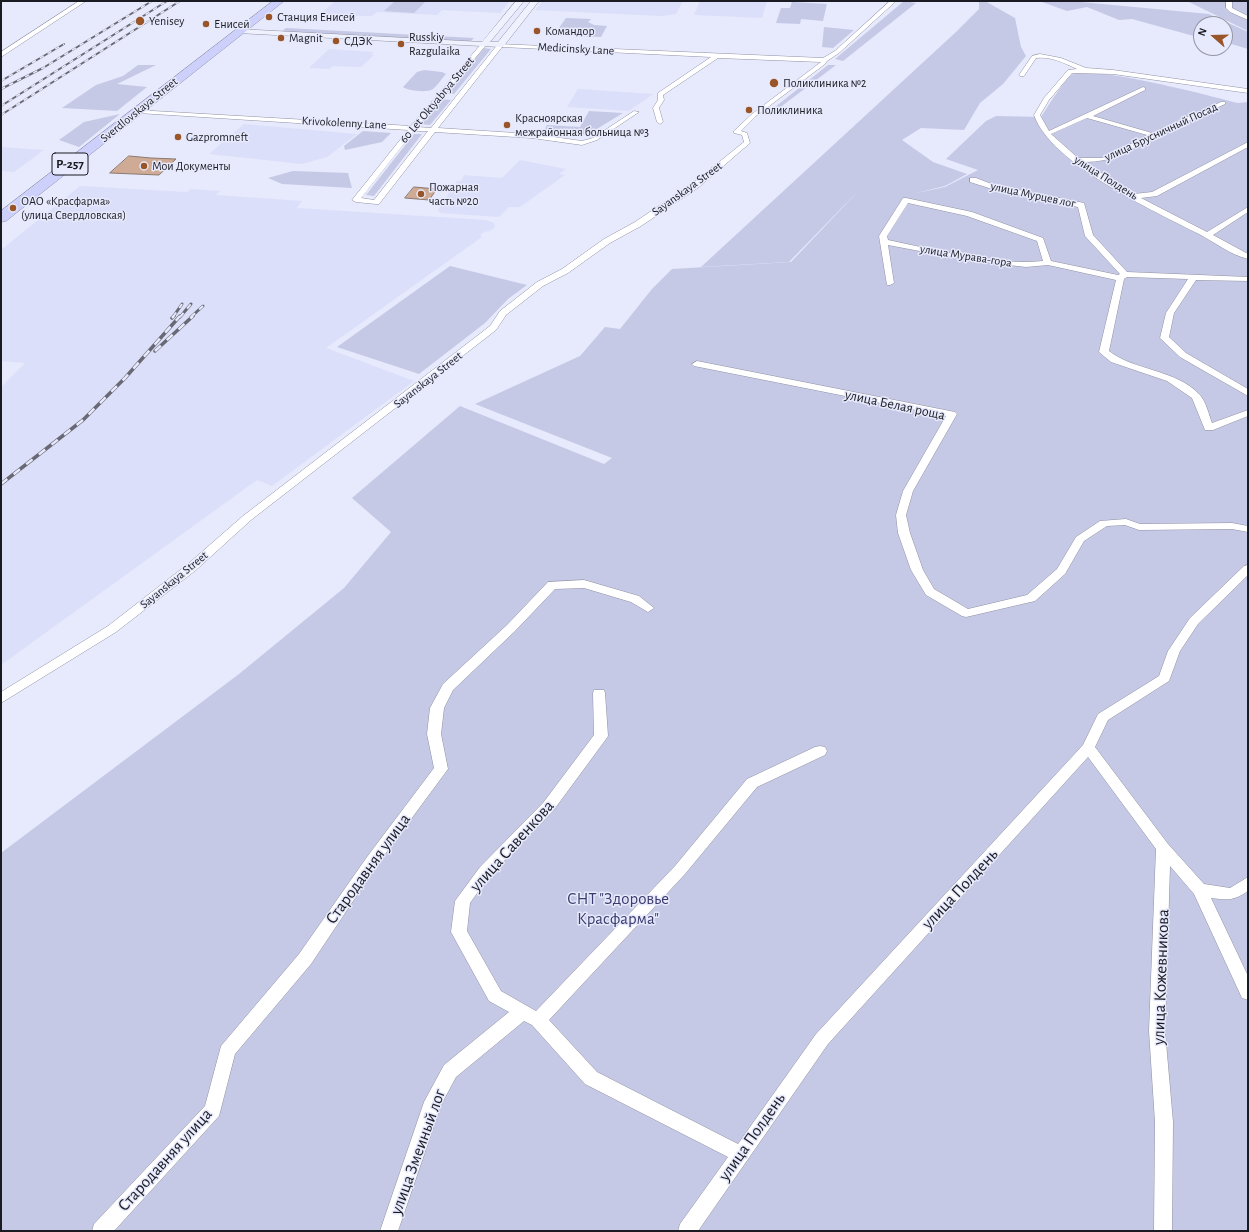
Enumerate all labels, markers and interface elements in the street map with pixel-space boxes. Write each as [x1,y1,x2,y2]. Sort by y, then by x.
place label: Станция Енисей [277,10,355,24]
marker: Станция Енисей [264,12,274,22]
place label: Yenisey [149,14,184,28]
marker: Yenisey [134,15,146,27]
north arrow [1193,16,1233,56]
place label: Енисей [214,17,250,31]
marker: Енисей [201,19,211,29]
place label: Командор [545,24,595,38]
marker: Командор [532,26,542,36]
text: N [1196,27,1209,38]
place label: Russkiy Razgulaika [409,30,460,58]
place label: Magnit [289,31,323,45]
marker: Magnit [276,33,286,43]
place label: СДЭК [344,34,372,48]
marker: СДЭК [331,36,341,46]
marker: Russkiy Razgulaika [396,39,406,49]
street label: Medicinsky Lane [537,40,615,58]
street label: 60 Let Oktyabrya Street [397,54,477,146]
street label: Sverdlovskaya Street [97,74,181,146]
place label: Поликлиника №2 [783,76,867,90]
marker: Поликлиника №2 [768,77,780,89]
street label: улица Брусничный Посад [1102,100,1220,164]
place label: Поликлиника [757,103,823,117]
marker: Поликлиника [744,105,754,115]
place label: Красноярская межрайонная больница №3 [515,111,649,139]
street label: Krivokolenny Lane [301,114,387,132]
marker: Красноярская межрайонная больница №3 [502,120,512,130]
place label: Gazpromneft [186,130,248,144]
marker: Gazpromneft [173,132,183,142]
road number: Р-257 [52,153,88,175]
street label: улица Полдень [1071,153,1141,203]
place label: Мои Документы [152,159,231,173]
street label: Sayanskaya Street [649,159,725,219]
marker: Мои Документы [139,161,149,171]
street label: улица Мурцев лог [989,179,1077,211]
place label: Пожарная часть №20 [429,180,479,208]
marker: Пожарная часть №20 [416,189,426,199]
place label: ОАО «Красфарма» (улица Свердловская) [21,194,126,222]
marker: ОАО «Красфарма» (улица Свердловская) [8,203,18,213]
street label: улица Мурава-гора [919,242,1013,270]
street label: Sayanskaya Street [391,349,465,411]
street label: улица Белая роща [843,386,947,424]
street label: Sayanskaya Street [137,548,211,612]
street label: улица Савенкова [466,796,558,896]
street label: Стародавняя улица [321,810,415,928]
street label: улица Полдень [918,844,1002,934]
park label: СНТ "Здоровье Красфарма" [567,889,669,929]
street label: улица Кожевникова [1148,909,1174,1045]
street label: улица Змеиный лог [386,1086,450,1218]
street label: улица Полдень [714,1089,790,1185]
street label: Стародавняя улица [113,1104,217,1216]

